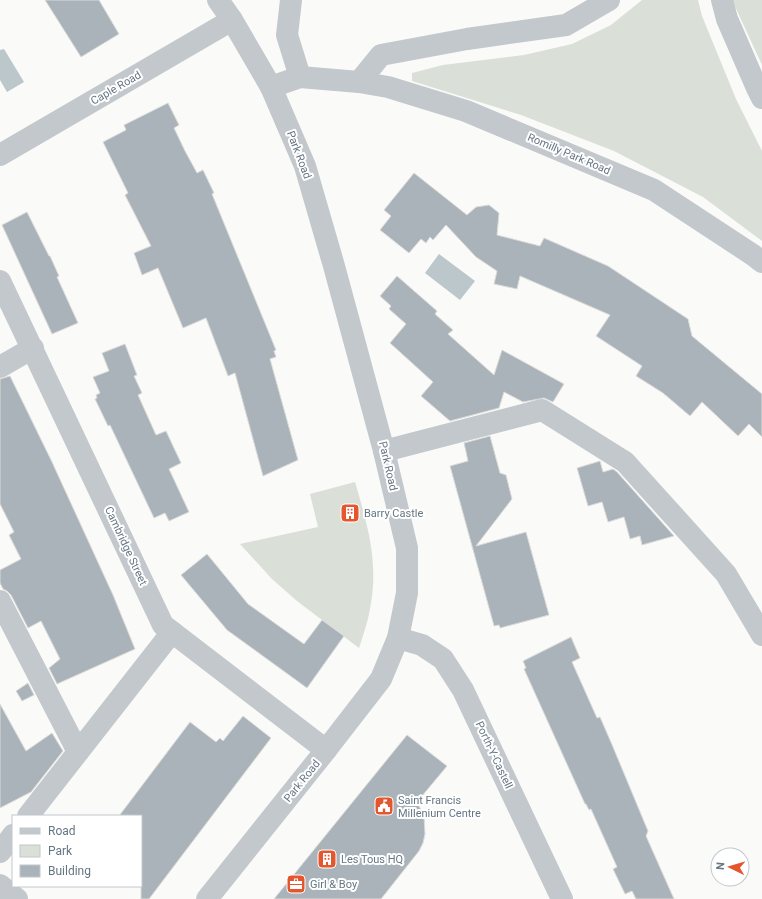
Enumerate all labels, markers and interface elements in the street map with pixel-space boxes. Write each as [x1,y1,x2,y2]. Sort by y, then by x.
street label: Caple Road [89,68,143,108]
street label: Park Road [284,129,314,181]
street label: Romilly Park Road [526,131,612,177]
street label: Park Road [376,440,400,492]
building icon: Barry Castle [339,502,361,524]
street label: Cambridge Street [102,505,150,588]
place label: Barry Castle [364,507,423,520]
street label: Porth-Y-Castell [473,719,515,791]
street label: Park Road [281,757,323,805]
place label: Saint Francis Millenium Centre [398,794,481,820]
public building icon: Saint Francis Millenium Centre [373,795,395,817]
legend [12,815,142,887]
text: Road [48,824,76,838]
text: Park [48,844,73,858]
north arrow [710,847,750,887]
building icon: Les Tous HQ [316,848,338,870]
place label: Les Tous HQ [341,853,403,866]
text: N [714,862,727,871]
text: Building [48,864,91,878]
office icon: Girl & Boy [285,873,307,895]
place label: Girl & Boy [310,878,358,891]

